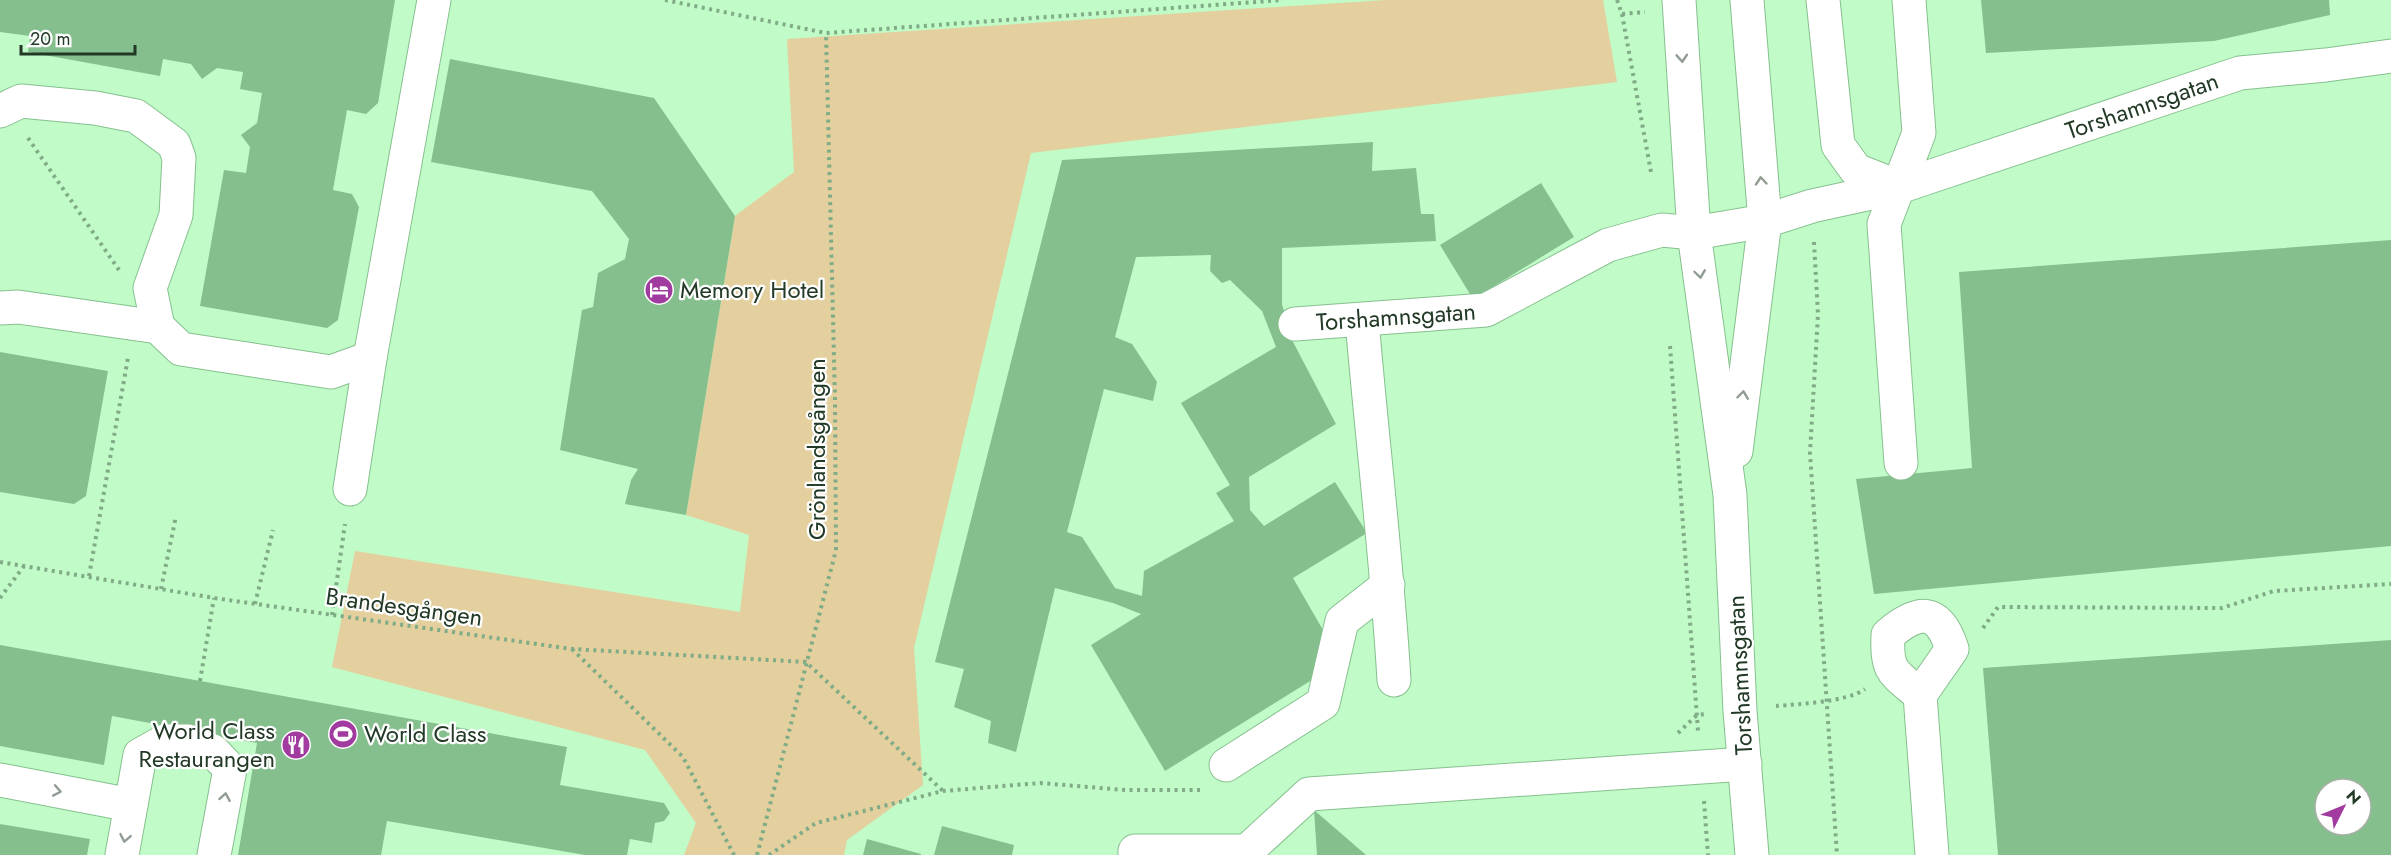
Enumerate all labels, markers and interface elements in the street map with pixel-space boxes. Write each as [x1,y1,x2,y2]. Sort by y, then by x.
scale bar [21,18,135,56]
text: 20 m [30,26,70,52]
one-way arrow [1676,54,1689,63]
street label: Torshamnsgatan [2060,63,2223,148]
one-way arrow [1755,176,1768,185]
one-way arrow [1693,269,1705,278]
place label: Memory Hotel [680,272,824,307]
hotel icon: Memory Hotel [643,274,675,306]
street label: Torshamnsgatan [1315,293,1477,340]
street label: Grönlandsgången [799,358,834,540]
one-way arrow [1736,391,1748,400]
street label: Brandesgången [323,578,485,635]
street label: Torshamnsgatan [1718,594,1761,756]
place label: World Class Restaurangen [139,713,275,776]
place label: World Class [364,716,486,751]
sports icon: World Class [327,718,359,750]
restaurant icon: World Class Restaurangen [280,729,312,761]
north arrow [2313,777,2373,837]
one-way arrow [52,784,62,797]
text: N [2341,785,2366,810]
one-way arrow [218,793,230,802]
one-way arrow [119,833,132,843]

